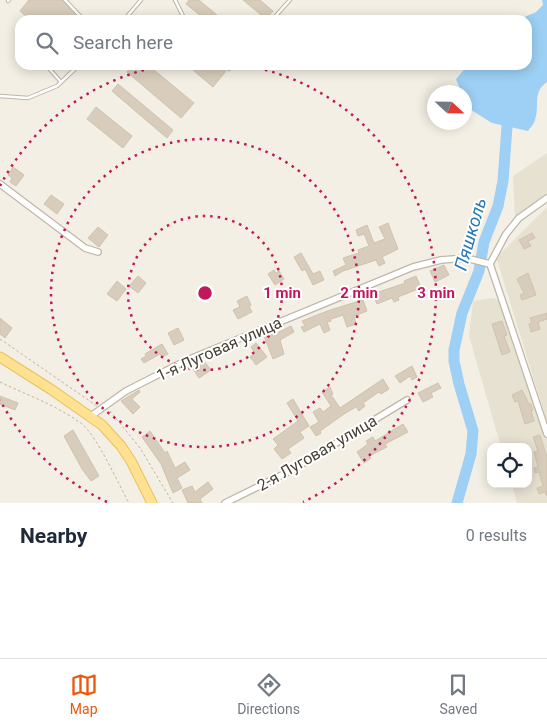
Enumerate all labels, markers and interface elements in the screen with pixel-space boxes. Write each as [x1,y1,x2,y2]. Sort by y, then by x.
search box [15,15,532,70]
icon: search [33,29,61,57]
text: Search here [73,31,173,54]
north arrow [427,85,472,130]
water label: Пяшколь [450,195,490,273]
centre of rings [196,284,214,302]
text: 1 min [263,284,301,302]
text: 2 min [340,284,378,302]
text: 3 min [417,284,455,302]
street label: 1-я Луговая улица [153,313,285,385]
street label: 2-я Луговая улица [254,411,380,495]
map controls [487,443,532,488]
button: locate [487,443,532,488]
text: Nearby [20,524,87,548]
text: 0 results [466,526,527,545]
tab: Map [70,671,98,717]
tab: Directions [237,671,300,717]
tab: Saved [439,671,477,717]

